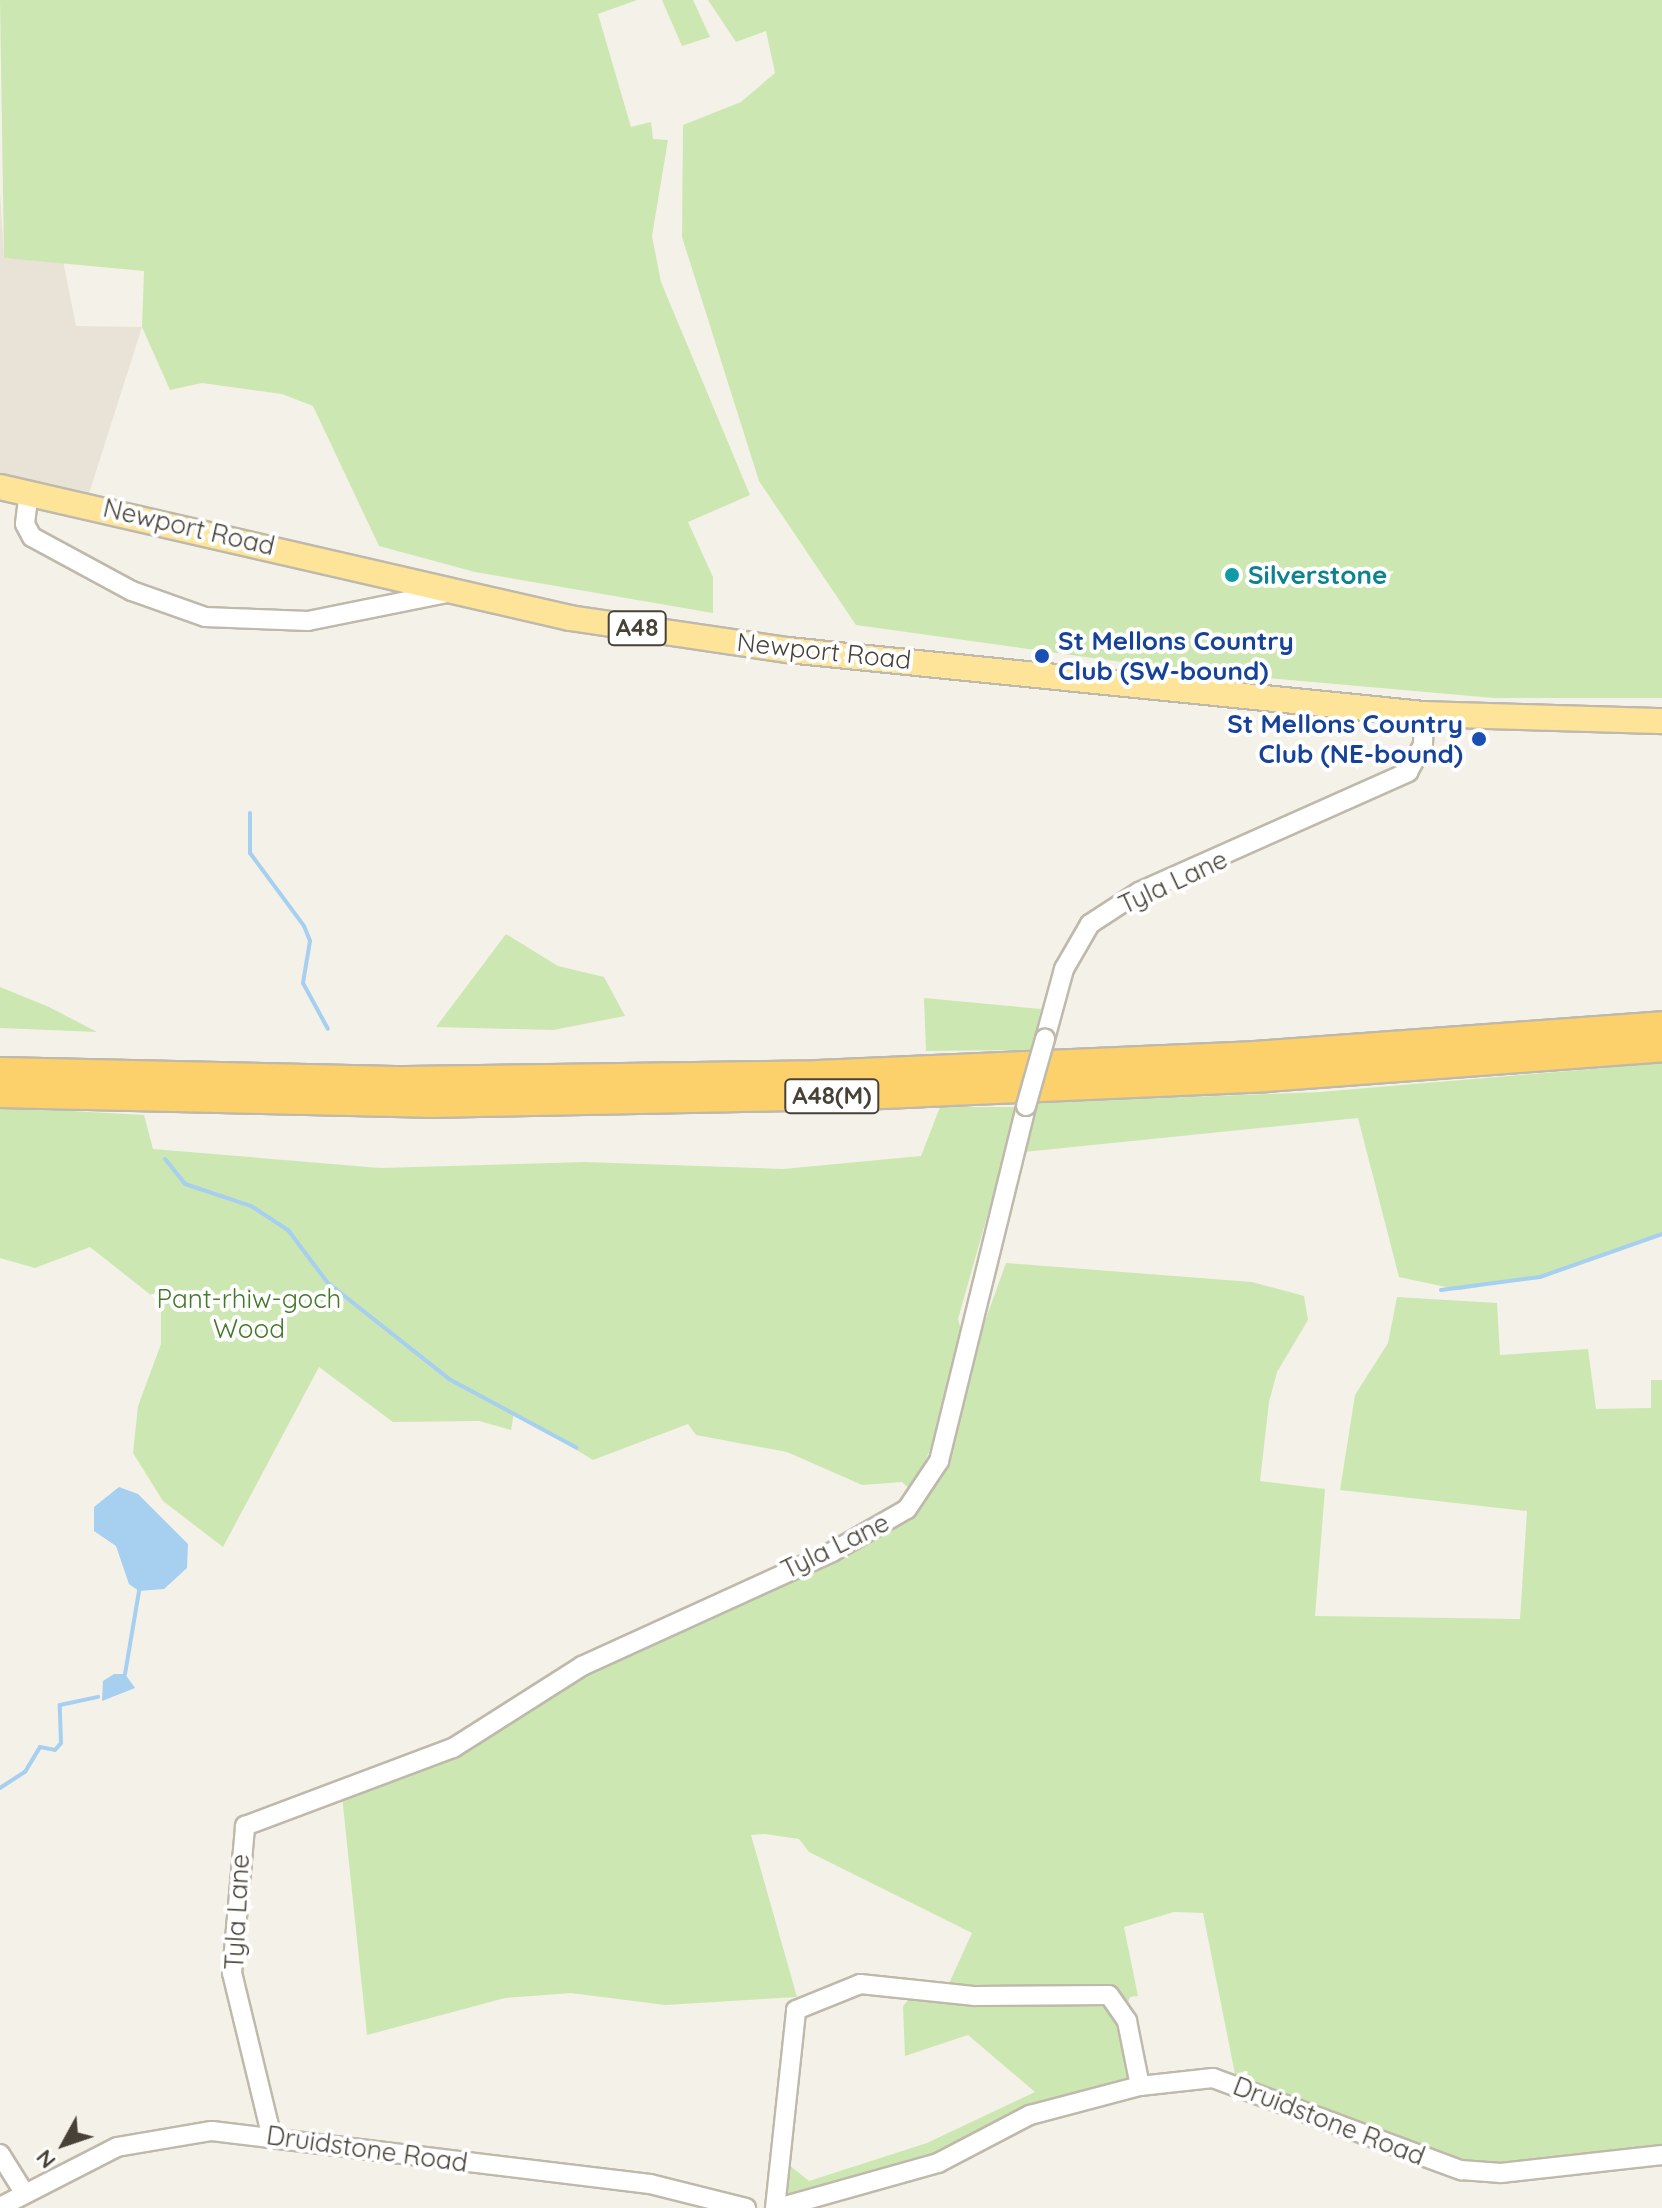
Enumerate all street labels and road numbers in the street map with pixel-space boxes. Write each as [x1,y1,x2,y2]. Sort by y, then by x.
street label: Newport Road [100,492,278,562]
road number: A48 [607,608,667,648]
street label: Newport Road [735,626,913,676]
street label: Tyla Lane [1114,843,1232,921]
road number: A48(M) [784,1076,880,1116]
street label: Tyla Lane [776,1507,894,1585]
street label: Tyla Lane [218,1853,256,1971]
street label: Druidstone Road [1229,2070,1429,2172]
street label: Druidstone Road [264,2119,470,2179]

